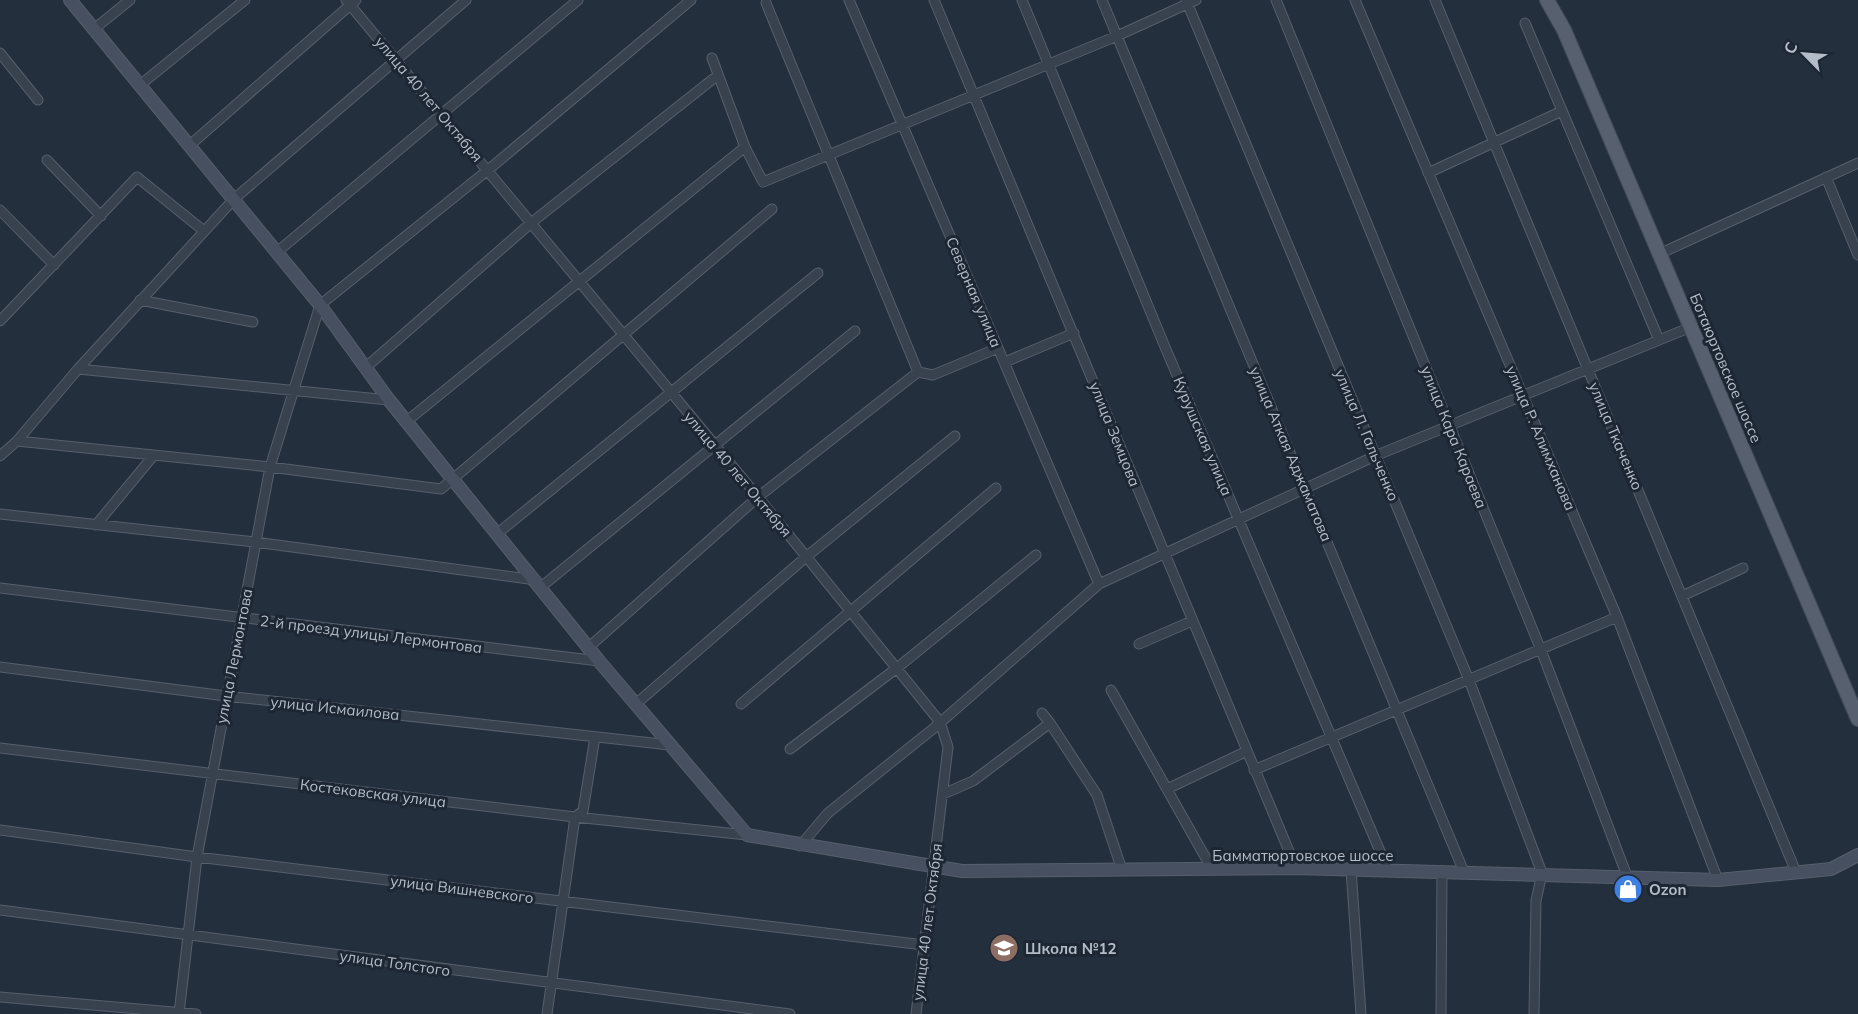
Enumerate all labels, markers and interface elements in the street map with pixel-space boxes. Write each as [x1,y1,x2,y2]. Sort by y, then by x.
north arrow [1774,24,1834,84]
street label: улица 40 лет Октября [371,32,487,166]
text: С [1779,38,1802,57]
street label: Северная улица [942,234,1006,350]
street label: Ботаюртовское шоссе [1686,290,1766,446]
street label: улица Кара Караева [1417,363,1491,511]
street label: улица Р. Алимханова [1502,363,1580,513]
street label: улица Аткая Аджаматова [1246,364,1336,544]
street label: улица Л. Гальченко [1331,366,1403,504]
street label: Курушская улица [1169,374,1237,498]
street label: улица Земцова [1085,379,1145,489]
street label: улица Ткаченко [1585,379,1647,493]
street label: улица 40 лет Октября [680,407,796,541]
street label: улица Лермонтова [212,587,256,725]
street label: 2-й проезд улицы Лермонтова [259,611,483,657]
street label: улица Исмаилова [270,692,400,724]
street label: Костековская улица [299,775,447,811]
street label: улица 40 лет Октября [908,842,946,1002]
street label: Бамматюртовское шоссе [1212,846,1394,865]
street label: улица Вишневского [389,871,535,907]
shop icon: Ozon [1612,873,1644,905]
place label: Ozon [1649,880,1686,899]
school or university icon: Школа №12 [988,932,1020,964]
place label: Школа №12 [1025,939,1116,958]
street label: улица Толстого [339,946,451,980]

